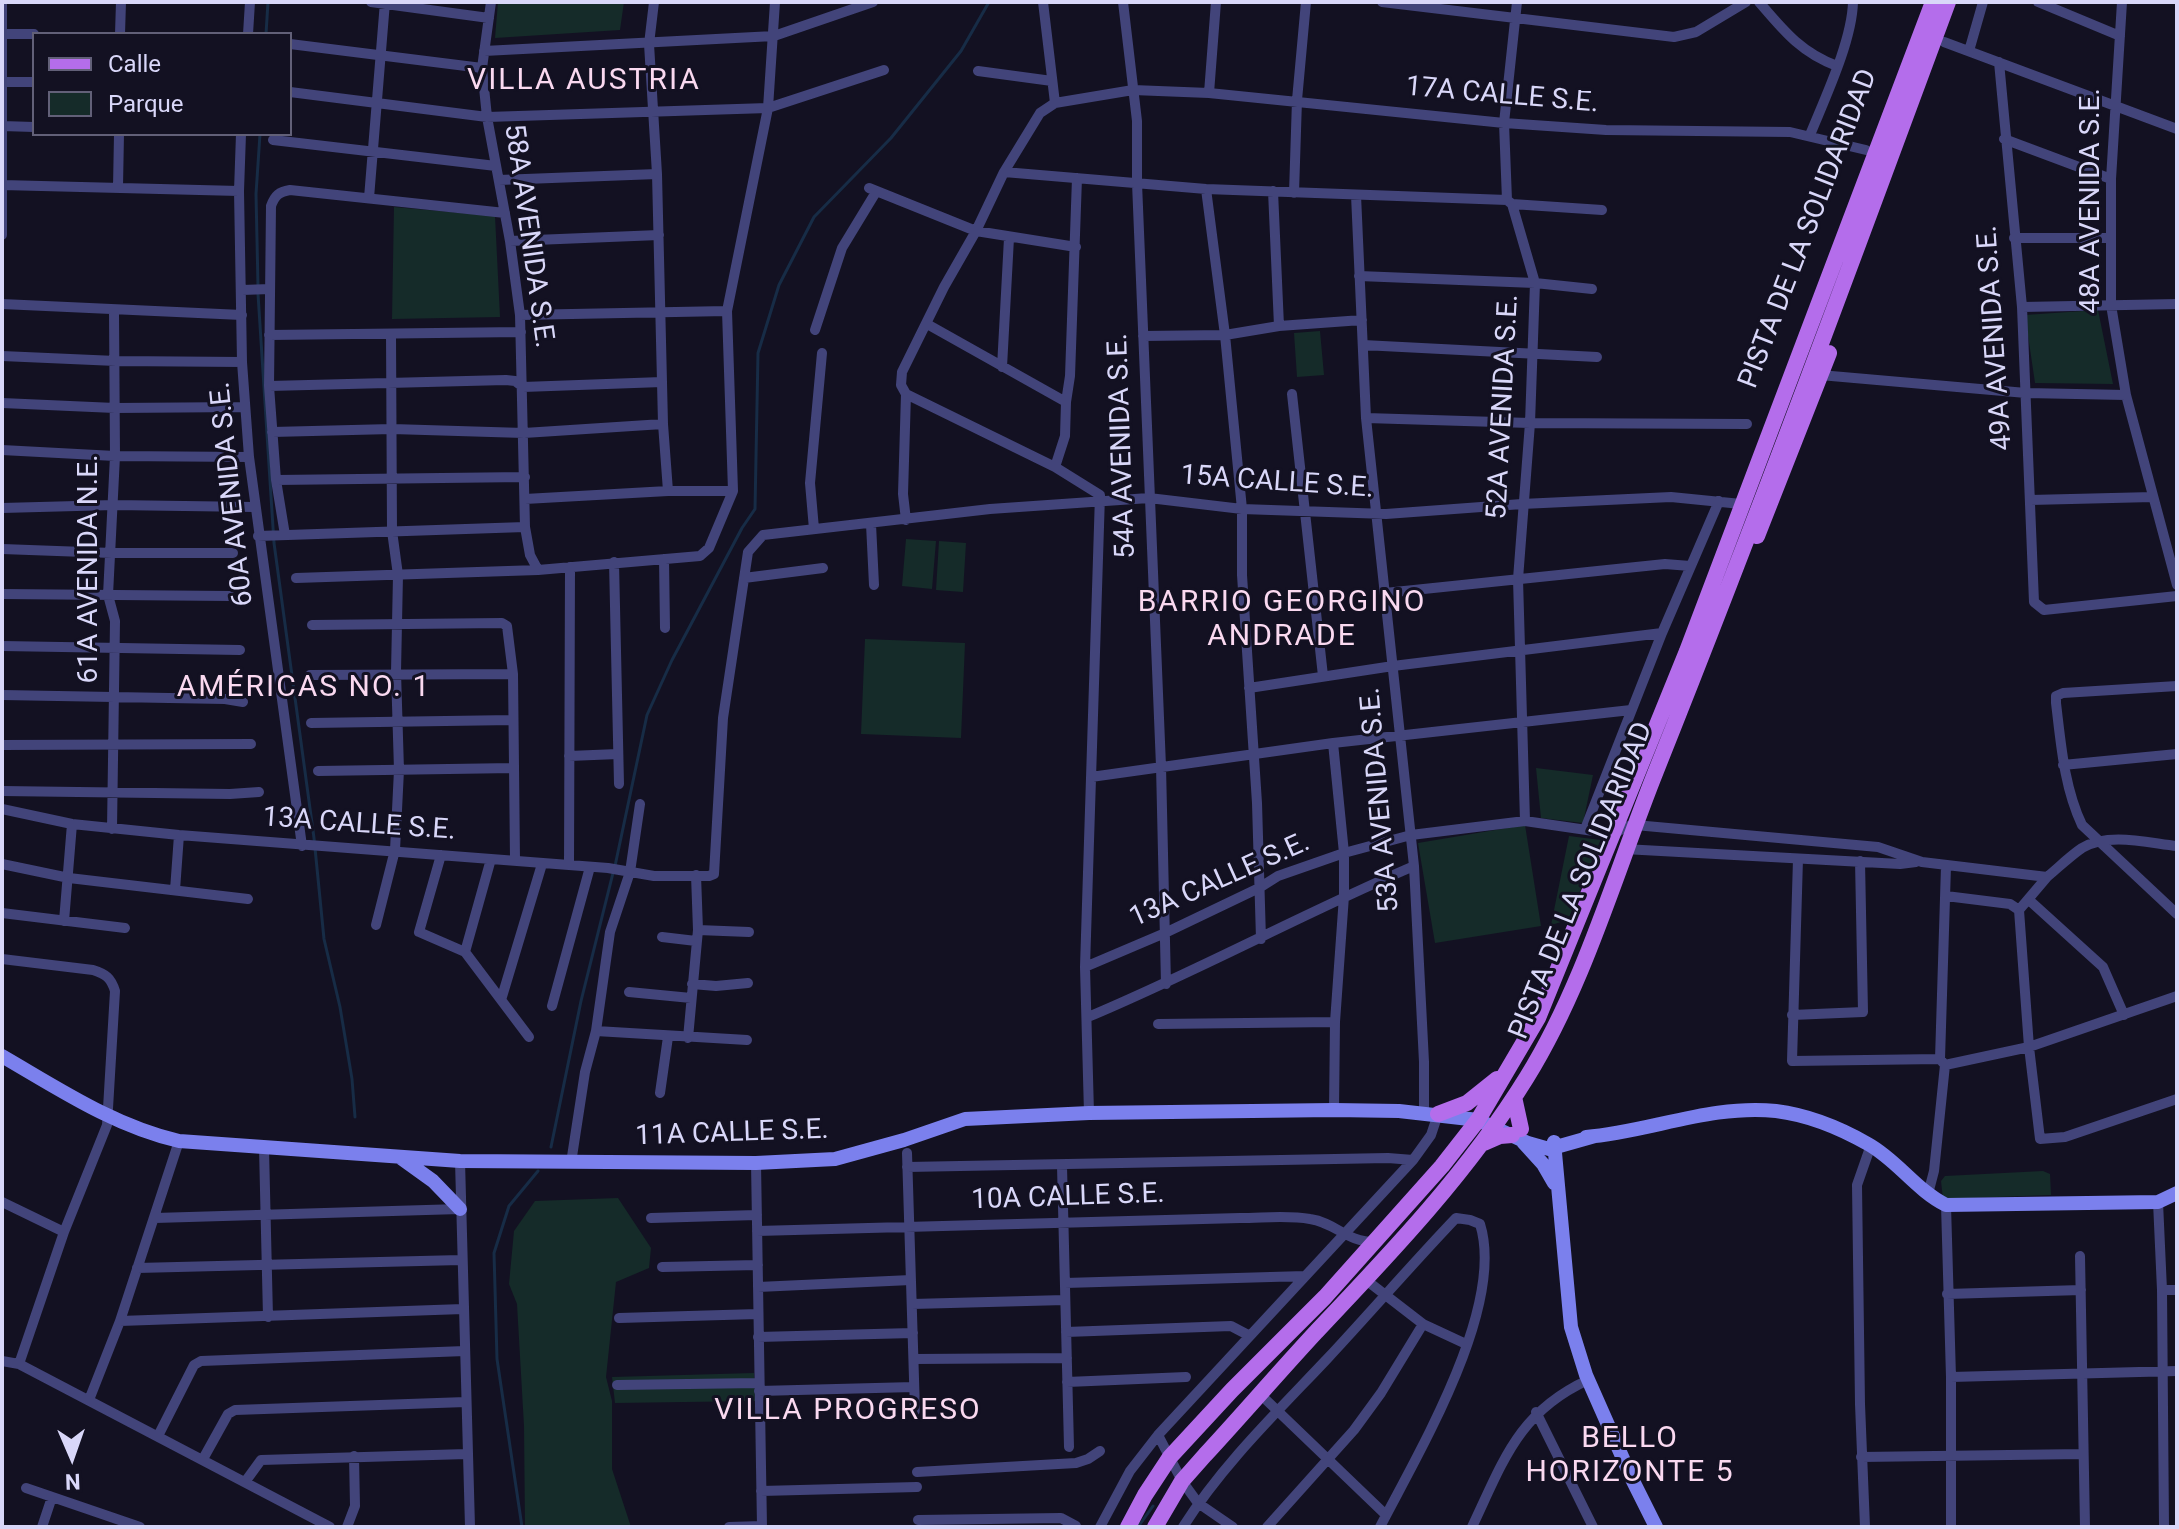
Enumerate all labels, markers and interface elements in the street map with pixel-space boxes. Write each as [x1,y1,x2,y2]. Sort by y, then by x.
legend [32,32,292,136]
text: Calle [108,50,161,78]
district label: VILLA AUSTRIA [467,63,701,99]
street label: PISTA DE LA SOLIDARIDAD [1733,65,1885,393]
street label: 17A CALLE S.E. [1404,71,1600,121]
street label: 48A AVENIDA S.E. [2075,88,2109,314]
text: Parque [108,90,184,118]
street label: 58A AVENIDA S.E. [496,122,560,350]
street label: 49A AVENIDA S.E. [1971,224,2021,452]
street label: 52A AVENIDA S.E. [1481,293,1527,521]
street label: 54A AVENIDA S.E. [1102,333,1144,559]
street label: 60A AVENIDA S.E. [204,380,262,608]
street label: 61A AVENIDA N.E. [73,454,107,684]
street label: 15A CALLE S.E. [1179,459,1375,507]
district label: BARRIO GEORGINO ANDRADE [1138,585,1426,656]
district label: AMÉRICAS NO. 1 [177,670,431,706]
street label: 53A AVENIDA S.E. [1354,686,1408,914]
street label: PISTA DE LA SOLIDARIDAD [1503,718,1661,1044]
street label: 13A CALLE S.E. [261,801,457,849]
street label: 13A CALLE S.E. [1125,826,1315,936]
street label: 11A CALLE S.E. [635,1114,829,1154]
street label: 10A CALLE S.E. [971,1178,1165,1218]
district label: VILLA PROGRESO [714,1393,982,1429]
north arrow [32,1417,112,1497]
district label: BELLO HORIZONTE 5 [1525,1421,1735,1492]
text: N [65,1469,81,1494]

